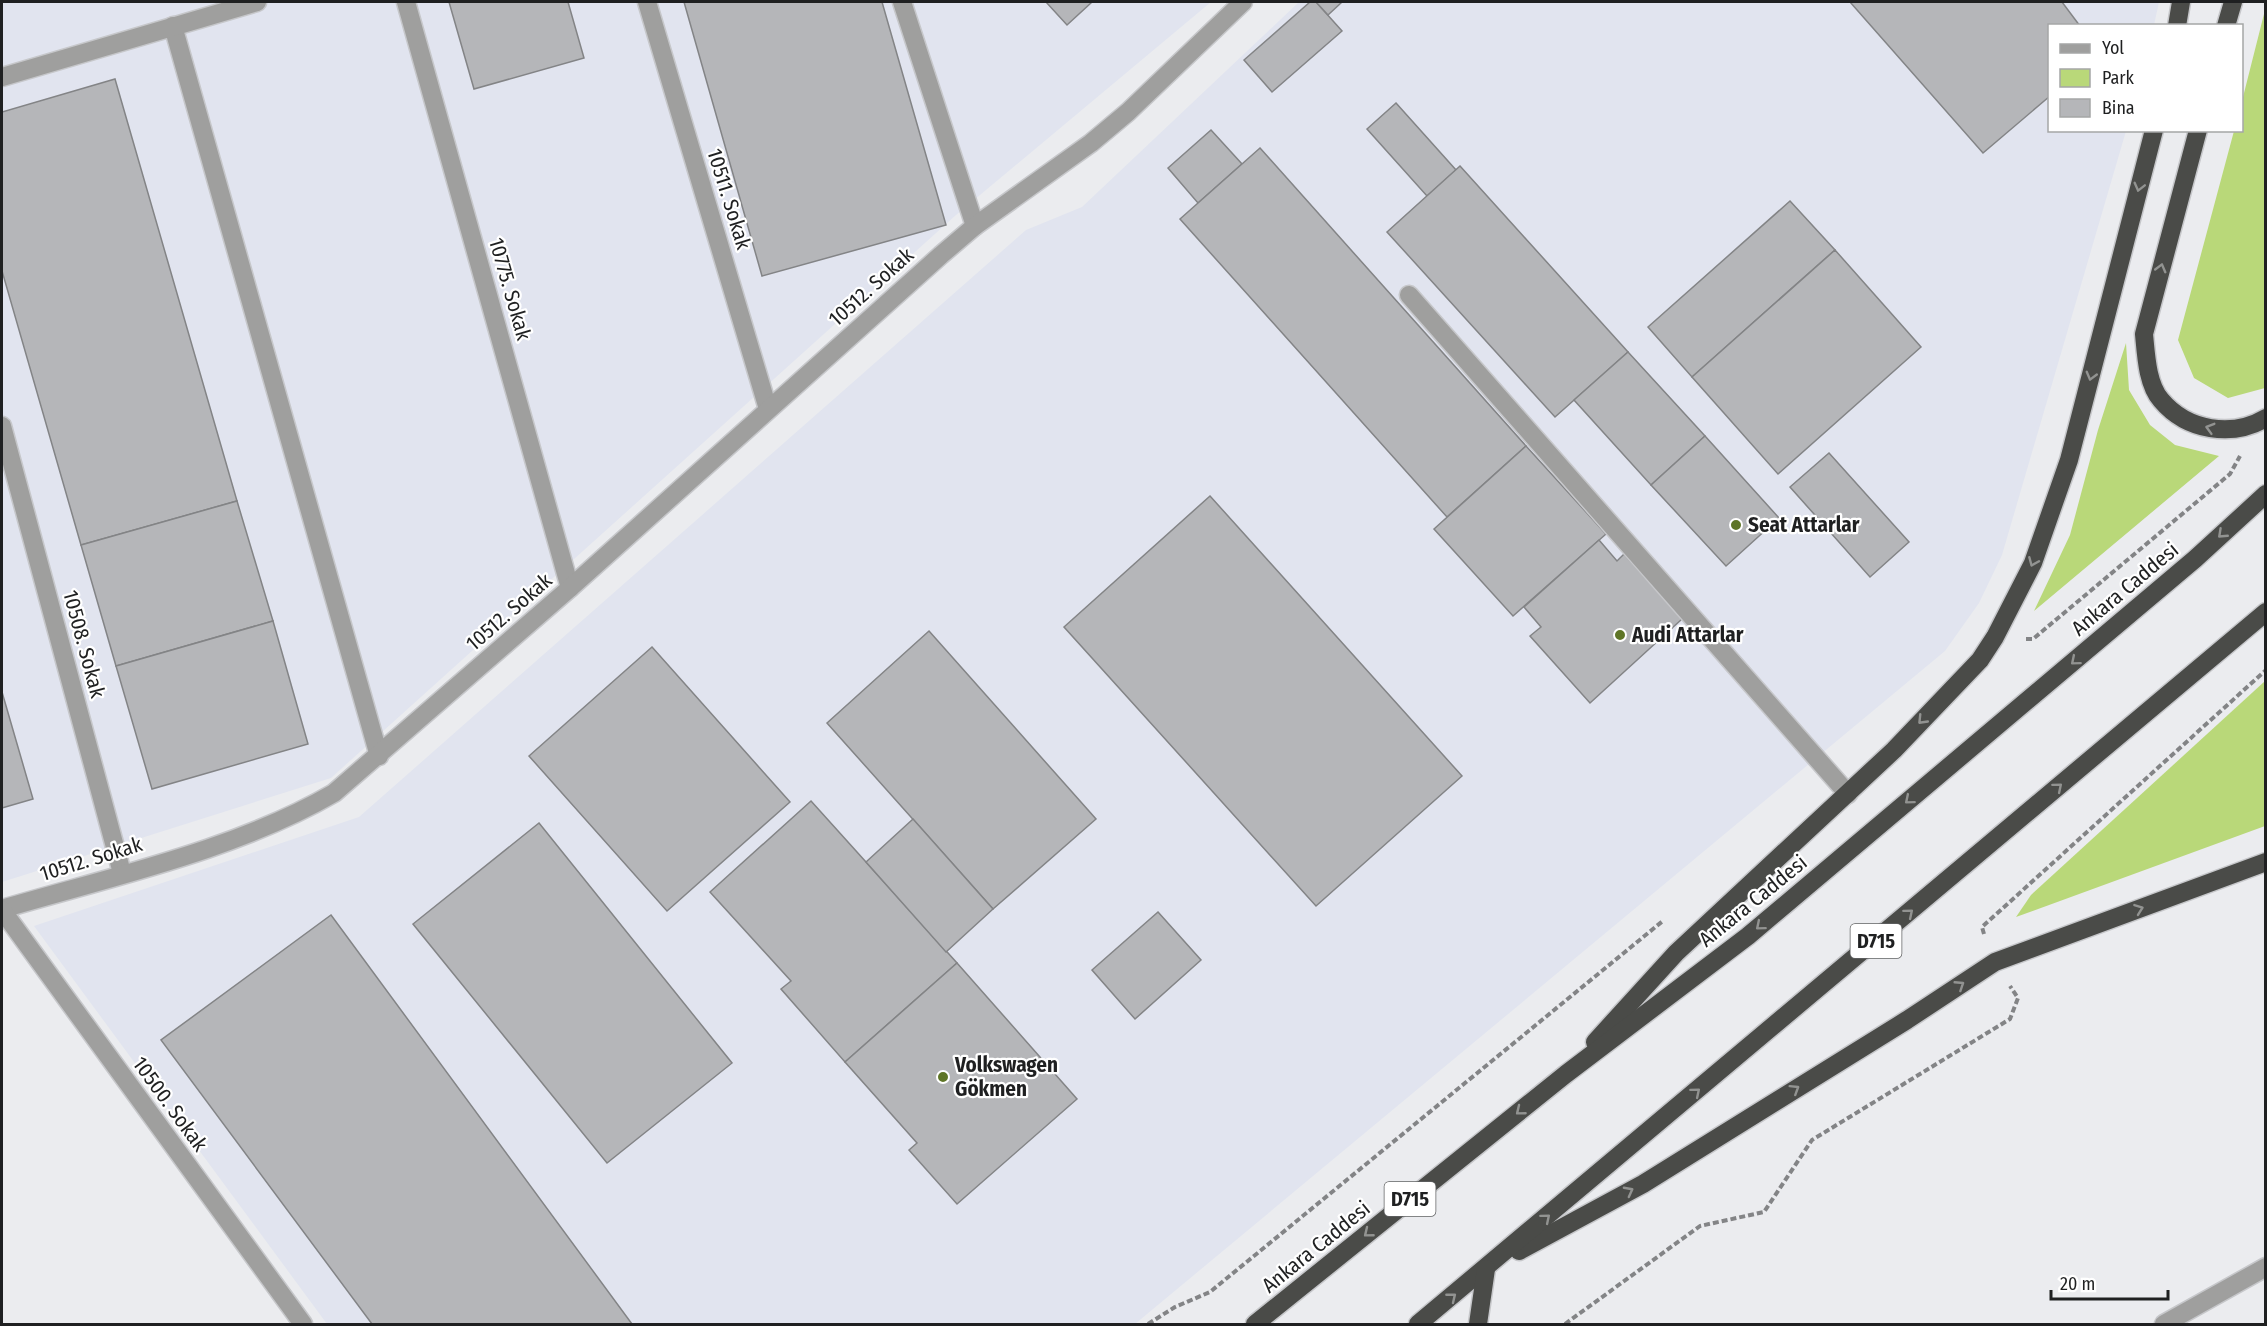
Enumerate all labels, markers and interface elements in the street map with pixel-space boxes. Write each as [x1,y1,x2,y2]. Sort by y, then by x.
legend [2048,24,2243,132]
text: Yol [2102,37,2124,59]
text: Park [2102,67,2135,89]
text: Bina [2102,97,2135,119]
street label: 10511. Sokak [701,145,757,253]
one-way arrow [2134,182,2147,192]
street label: 10775. Sokak [483,235,537,344]
street label: 10512. Sokak [823,242,919,332]
one-way arrow [2154,263,2166,274]
one-way arrow [2086,371,2099,381]
one-way arrow [2205,423,2216,435]
place label: Seat Attarlar [1748,512,1860,538]
marker: Seat Attarlar [1729,518,1743,532]
one-way arrow [2219,527,2229,538]
street label: Ankara Caddesi [2066,537,2184,641]
one-way arrow [2028,556,2040,567]
street label: 10512. Sokak [461,567,558,656]
street label: 10508. Sokak [57,587,111,701]
place label: Audi Attarlar [1631,622,1744,648]
marker: Audi Attarlar [1613,628,1627,642]
one-way arrow [2071,654,2082,665]
one-way arrow [1919,713,1930,724]
one-way arrow [2051,783,2062,794]
one-way arrow [1905,793,1916,804]
street label: 10512. Sokak [37,831,145,887]
street label: Ankara Caddesi [1694,849,1812,953]
one-way arrow [2133,903,2144,916]
one-way arrow [1902,909,1913,920]
one-way arrow [1756,918,1767,929]
road number: D715 [1850,924,1902,958]
one-way arrow [1953,981,1964,992]
street label: 10500. Sokak [127,1051,213,1157]
place label: Volkswagen Gökmen [954,1052,1058,1102]
marker: Volkswagen Gökmen [936,1070,950,1084]
one-way arrow [1788,1085,1799,1096]
one-way arrow [1689,1089,1700,1100]
one-way arrow [1516,1104,1527,1115]
road number: D715 [1384,1182,1436,1216]
one-way arrow [1623,1187,1634,1198]
street label: Ankara Caddesi [1257,1195,1375,1299]
one-way arrow [1539,1214,1550,1225]
one-way arrow [1364,1226,1375,1237]
scale bar [2051,1263,2168,1301]
text: 20 m [2060,1273,2095,1295]
one-way arrow [1445,1293,1456,1304]

